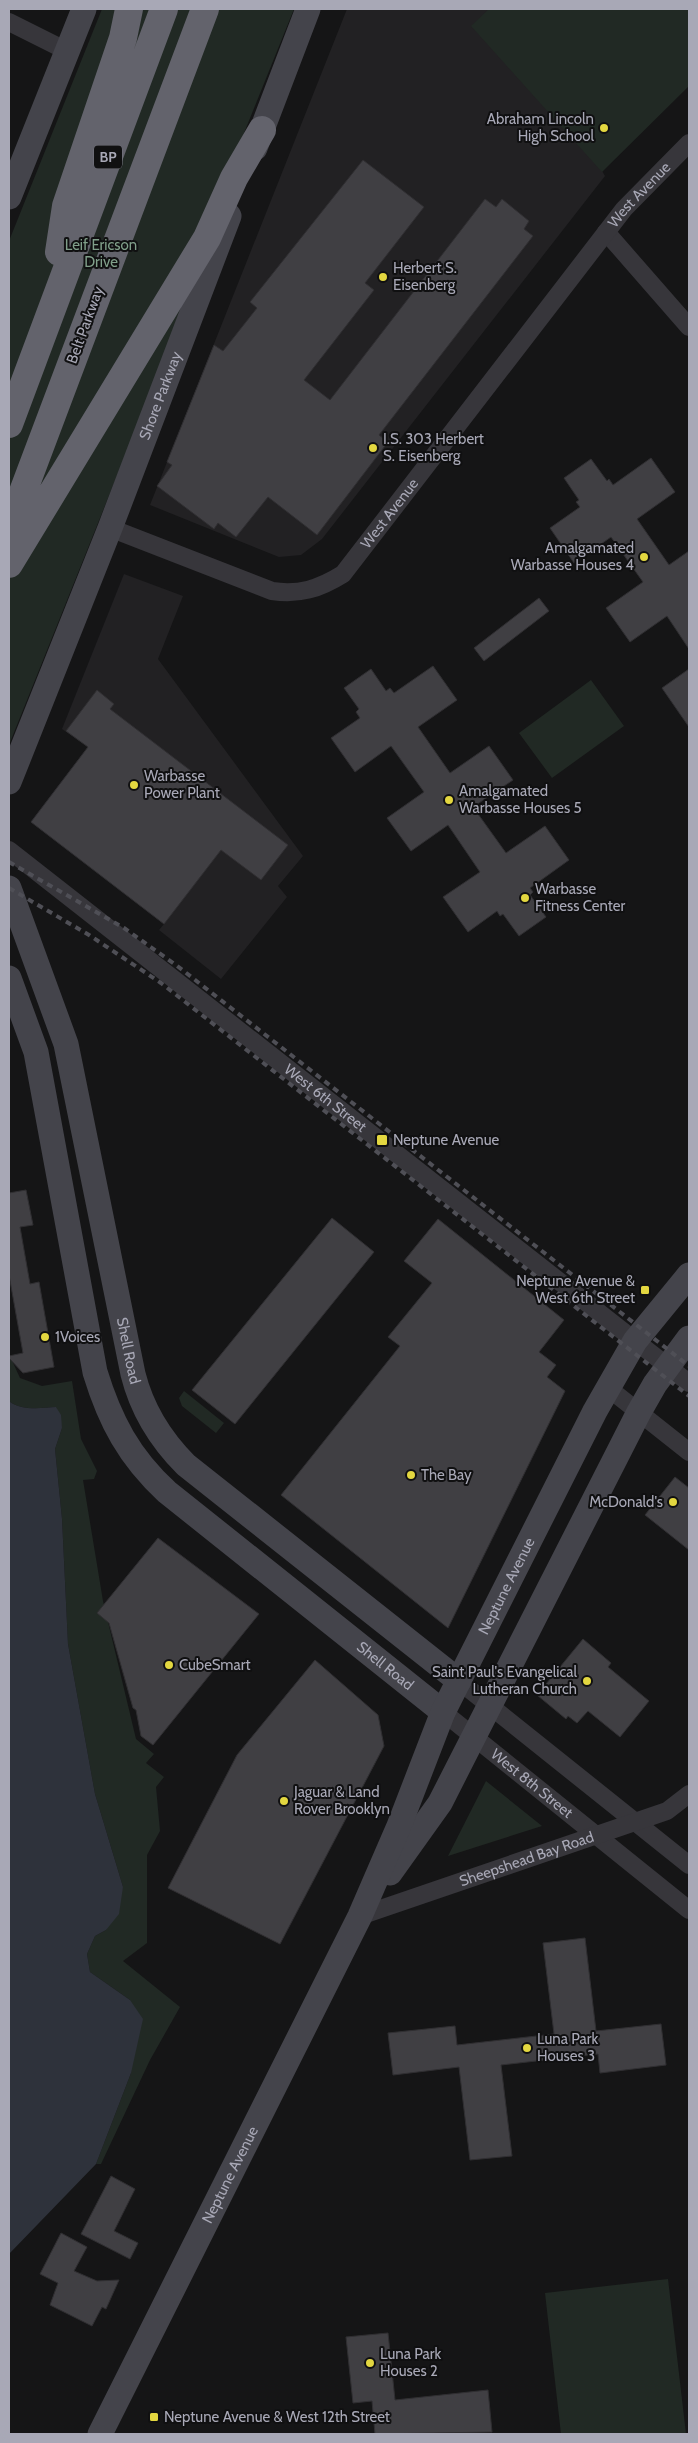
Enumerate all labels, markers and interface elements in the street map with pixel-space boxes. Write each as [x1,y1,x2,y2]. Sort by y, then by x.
place label: Abraham Lincoln High School [487,110,594,145]
marker: Abraham Lincoln High School [598,122,610,134]
road number: BP [94,146,122,168]
street label: West Avenue [604,158,675,231]
park label: Leif Ericson Drive [65,236,137,271]
place label: Herbert S. Eisenberg [393,259,457,294]
marker: Herbert S. Eisenberg [377,271,389,283]
street label: Belt Parkway [63,284,107,366]
street label: Shore Parkway [135,349,186,442]
place label: I.S. 303 Herbert S. Eisenberg [383,430,484,465]
marker: I.S. 303 Herbert S. Eisenberg [367,442,379,454]
street label: West Avenue [357,475,422,552]
place label: Amalgamated Warbasse Houses 4 [511,539,634,574]
marker: Amalgamated Warbasse Houses 4 [638,551,650,563]
place label: Warbasse Power Plant [144,767,220,802]
marker: Warbasse Power Plant [128,779,140,791]
place label: Amalgamated Warbasse Houses 5 [459,782,582,817]
marker: Amalgamated Warbasse Houses 5 [443,794,455,806]
place label: Warbasse Fitness Center [535,880,625,915]
marker: Warbasse Fitness Center [519,892,531,904]
street label: West 6th Street [281,1060,370,1136]
place label: Neptune Avenue [393,1131,500,1149]
marker: Neptune Avenue [375,1133,389,1147]
place label: Neptune Avenue & West 6th Street [516,1272,635,1307]
marker: Neptune Avenue & West 6th Street [639,1284,651,1296]
street label: Shell Road [113,1316,144,1386]
place label: 1Voices [55,1328,100,1346]
marker: 1Voices [39,1331,51,1343]
place label: The Bay [421,1466,472,1484]
marker: The Bay [405,1469,417,1481]
place label: McDonald's [589,1493,663,1511]
marker: McDonald's [667,1496,679,1508]
street label: Neptune Avenue [475,1534,539,1638]
street label: Shell Road [353,1638,417,1694]
place label: CubeSmart [179,1656,250,1674]
marker: CubeSmart [163,1659,175,1671]
place label: Saint Paul's Evangelical Lutheran Church [432,1663,577,1698]
marker: Saint Paul's Evangelical Lutheran Church [581,1675,593,1687]
street label: West 8th Street [487,1745,576,1822]
place label: Jaguar & Land Rover Brooklyn [293,1783,390,1818]
marker: Jaguar & Land Rover Brooklyn [278,1795,290,1807]
street label: Sheepshead Bay Road [457,1828,596,1890]
place label: Luna Park Houses 3 [537,2030,599,2065]
marker: Luna Park Houses 3 [521,2042,533,2054]
street label: Neptune Avenue [198,2123,262,2226]
place label: Luna Park Houses 2 [380,2345,442,2380]
marker: Luna Park Houses 2 [364,2357,376,2369]
place label: Neptune Avenue & West 12th Street [164,2408,390,2426]
marker: Neptune Avenue & West 12th Street [148,2411,160,2423]

